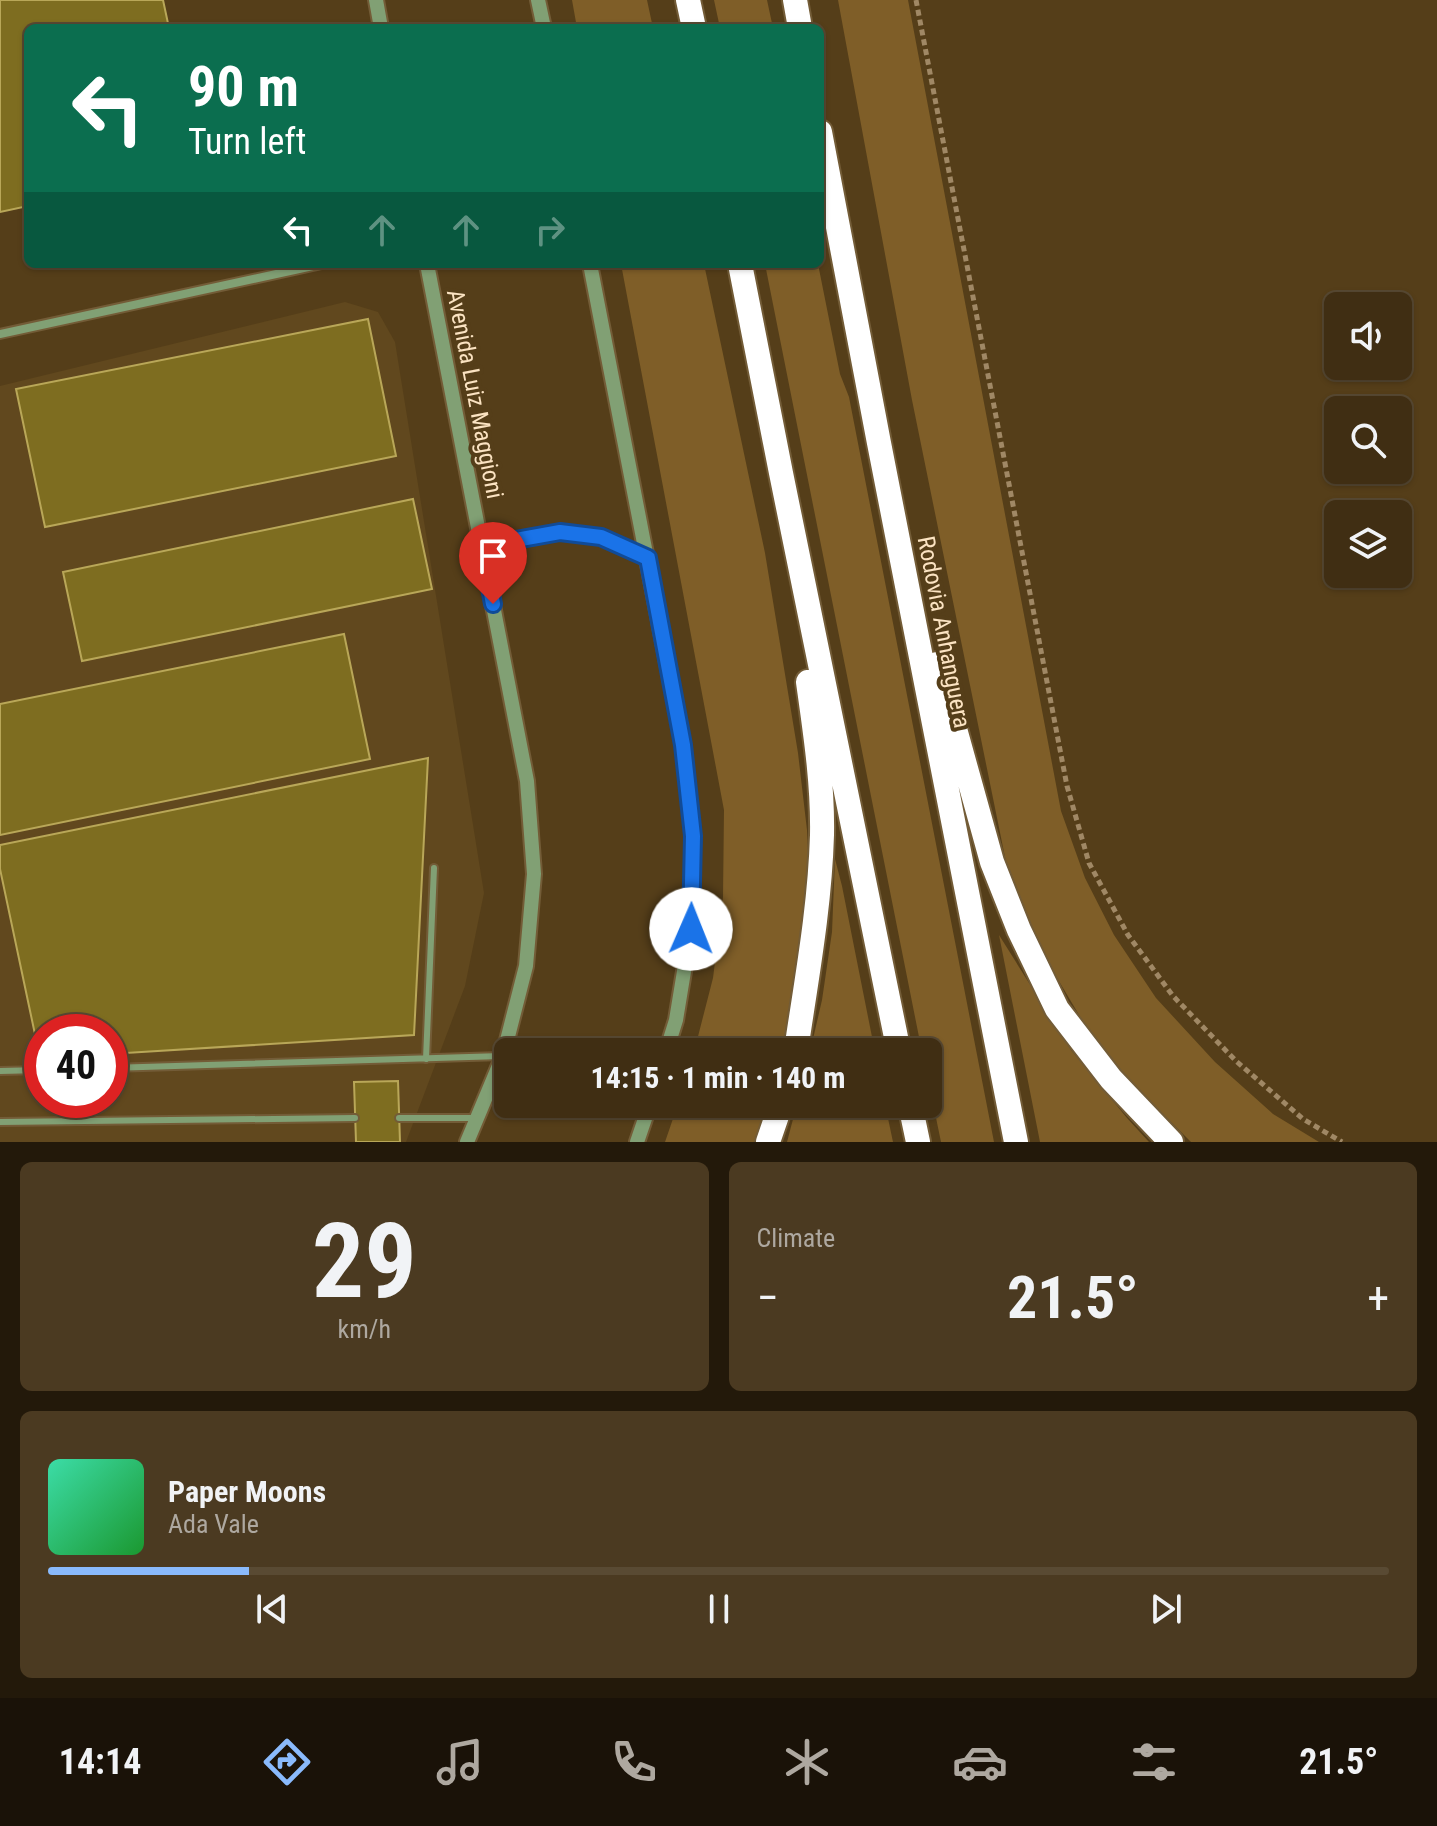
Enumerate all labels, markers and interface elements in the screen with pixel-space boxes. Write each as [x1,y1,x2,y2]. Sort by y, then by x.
text: 90 m [188,54,299,120]
icon: left [56,56,160,160]
text: Turn left [188,121,306,163]
icon: left [276,208,320,252]
icon: ahead [360,208,404,252]
icon: ahead [444,208,488,252]
icon: right [528,208,572,252]
street label: Avenida Luiz Maggioni [441,287,509,501]
map controls [1324,292,1412,588]
button: sound [1324,292,1412,380]
button: search [1324,396,1412,484]
button: layers [1324,500,1412,588]
pin [459,522,527,604]
icon: arrive [471,534,515,578]
street label: Rodovia Anhanguera [912,534,976,730]
position arrow [649,887,733,971]
speed limit sign: 40 [24,1014,128,1118]
text: 14:15 · 1 min · 140 m [591,1060,845,1095]
text: 29 [312,1201,417,1322]
text: Climate [757,1223,835,1253]
text: 21.5° [1007,1262,1139,1333]
text: − [757,1272,779,1324]
text: + [1367,1272,1389,1324]
text: km/h [338,1314,391,1344]
text: Paper Moons [168,1474,326,1509]
text: Ada Vale [168,1509,259,1539]
icon: previous [250,1587,294,1631]
icon: pause [697,1587,741,1631]
icon: next [1144,1587,1188,1631]
icon: directions [259,1734,315,1790]
icon: music [432,1734,488,1790]
icon: phone [606,1734,662,1790]
icon: climate [779,1734,835,1790]
icon: car [952,1734,1008,1790]
icon: filters [1126,1734,1182,1790]
text: 14:14 [59,1741,141,1783]
text: 21.5° [1299,1741,1378,1783]

